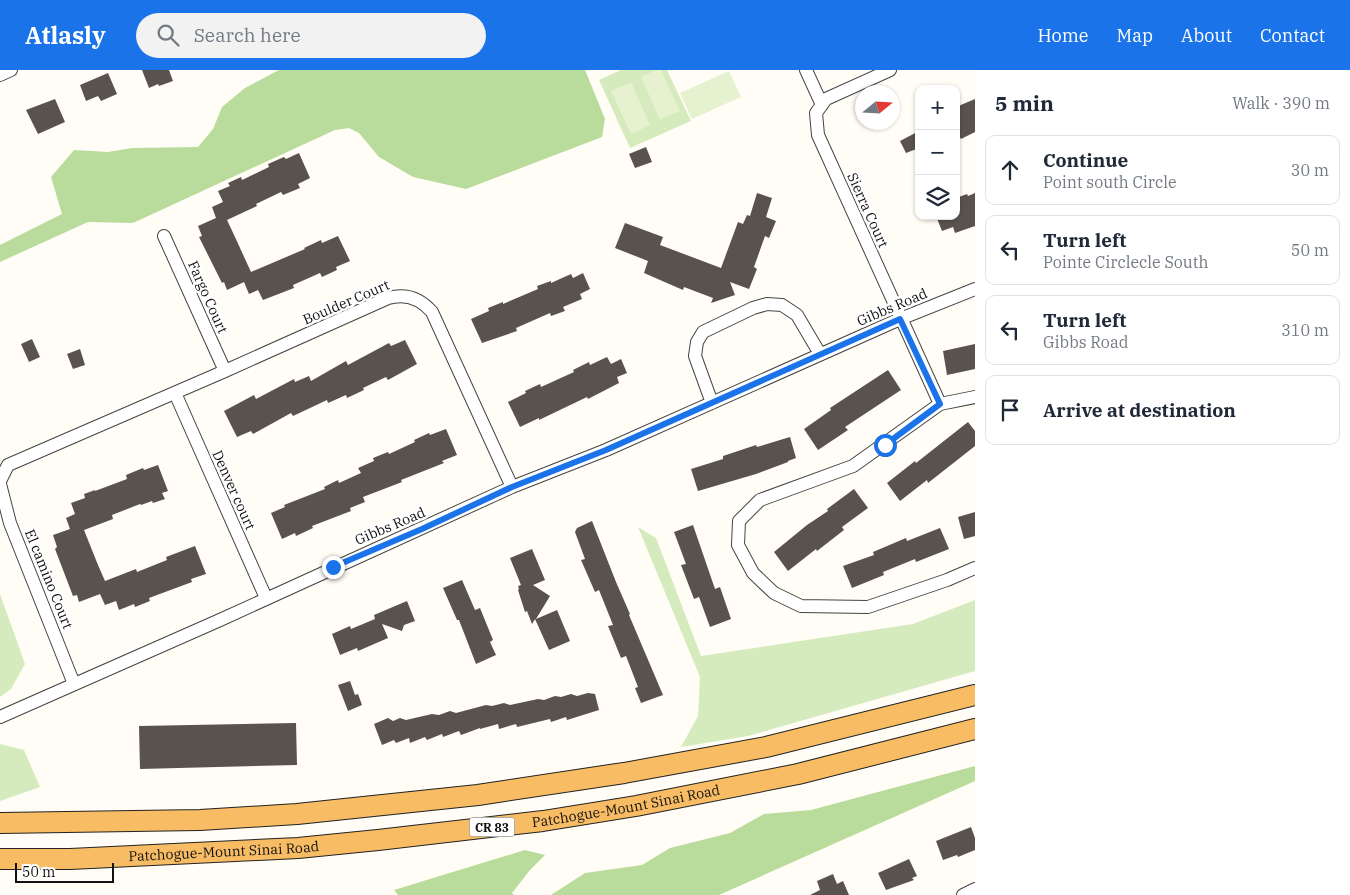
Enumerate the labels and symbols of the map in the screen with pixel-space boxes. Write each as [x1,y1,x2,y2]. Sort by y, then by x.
north arrow [855,85,900,130]
street label: Sierra Court [843,170,893,250]
street label: Fargo Court [184,258,232,336]
street label: Boulder Court [300,276,392,328]
street label: Gibbs Road [854,284,930,330]
route start [874,434,897,457]
street label: Denver court [208,447,260,533]
street label: Gibbs Road [352,503,428,549]
street label: El camino Court [21,527,77,632]
route end [322,556,345,579]
street label: Patchogue-Mount Sinai Road [531,781,722,831]
road number: CR 83 [470,818,514,836]
street label: Patchogue-Mount Sinai Road [128,837,320,865]
scale bar [15,860,114,883]

